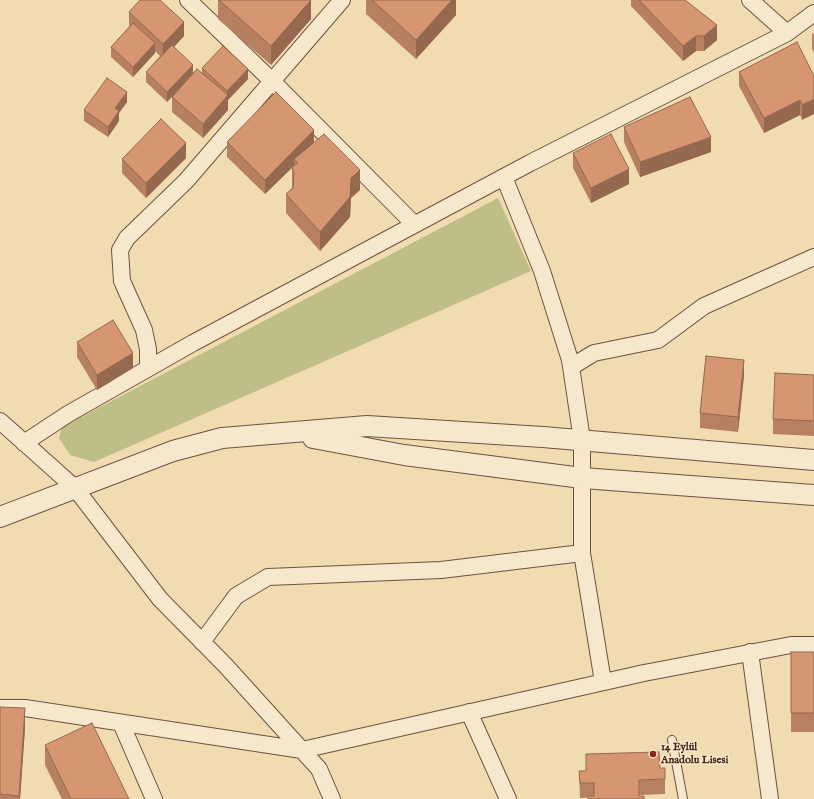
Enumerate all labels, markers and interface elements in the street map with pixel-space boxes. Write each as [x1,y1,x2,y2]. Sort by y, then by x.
place label: 14 Eylül Anadolu Lisesi [661,741,728,767]
marker: 14 Eylül Anadolu Lisesi [648,749,658,759]

